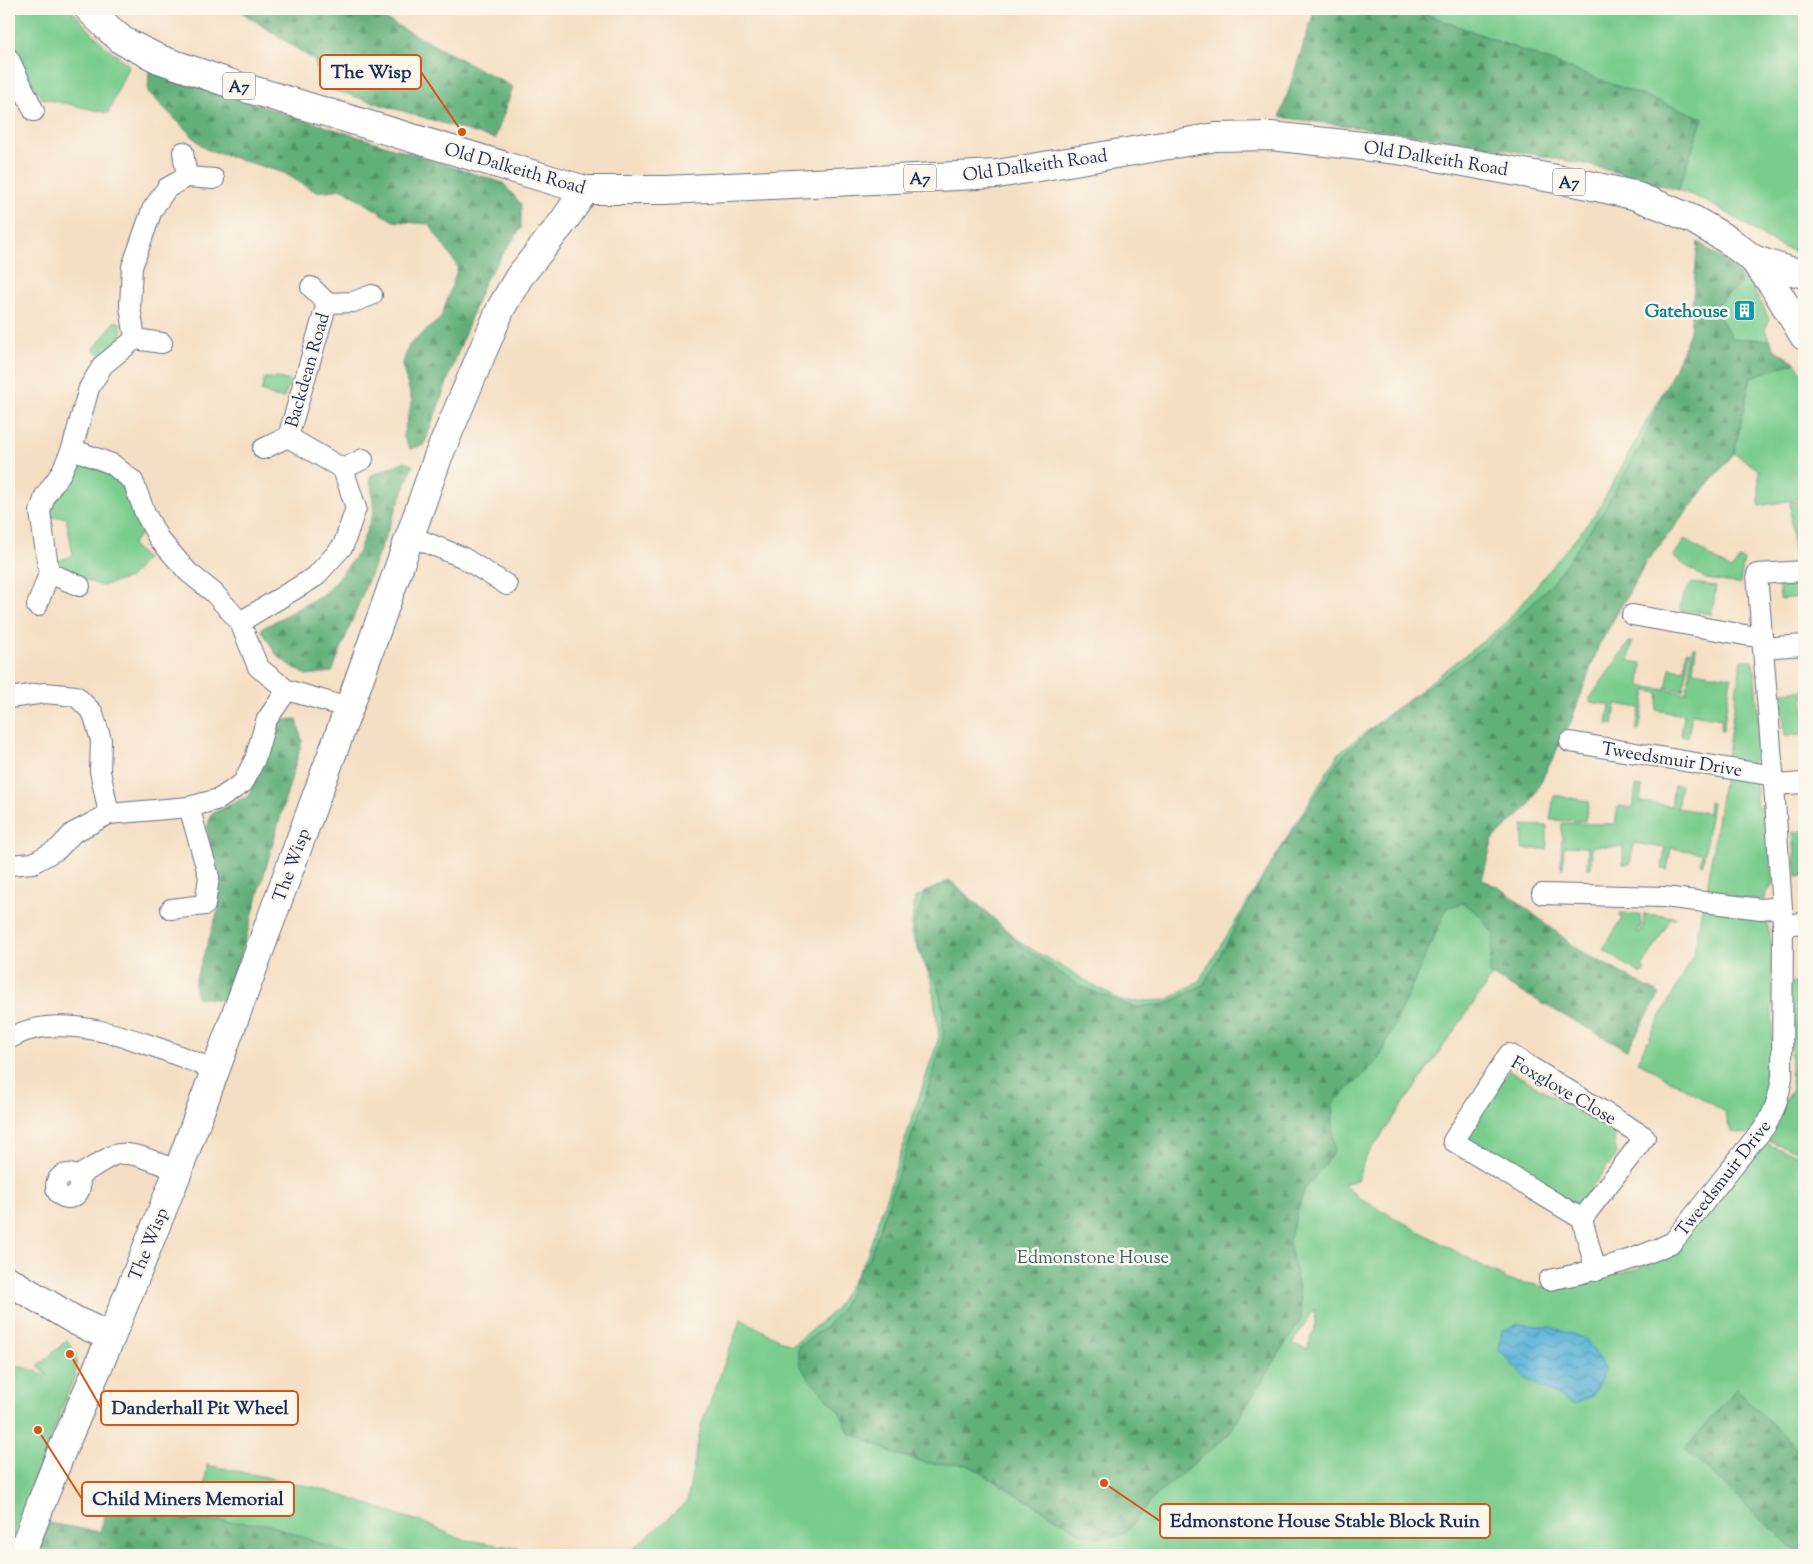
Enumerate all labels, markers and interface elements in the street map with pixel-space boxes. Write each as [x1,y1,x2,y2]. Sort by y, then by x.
callout: The Wisp [320,55,421,89]
text: The Wisp [331,60,412,87]
road number: A7 [223,72,255,100]
street label: Old Dalkeith Road [1362,136,1510,184]
street label: Old Dalkeith Road [441,137,588,203]
street label: Old Dalkeith Road [961,144,1109,190]
road number: A7 [904,164,936,192]
road number: A7 [1553,168,1585,196]
building icon: Gatehouse [1732,299,1756,323]
place label: Gatehouse [1645,300,1729,326]
street label: Backdean Road [280,310,338,431]
street label: Tweedsmuir Drive [1600,737,1744,785]
street label: The Wisp [268,825,318,906]
street label: Foxglove Close [1505,1051,1621,1132]
street label: Tweedsmuir Drive [1671,1115,1779,1243]
street label: The Wisp [123,1204,176,1285]
park label: Edmonstone House [1017,1246,1169,1272]
callout: Danderhall Pit Wheel [101,1391,298,1425]
text: Danderhall Pit Wheel [111,1396,289,1423]
callout: Child Miners Memorial [82,1482,294,1516]
text: Child Miners Memorial [92,1487,285,1514]
callout: Edmonstone House Stable Block Ruin [1160,1504,1490,1538]
text: Edmonstone House Stable Block Ruin [1170,1509,1481,1536]

